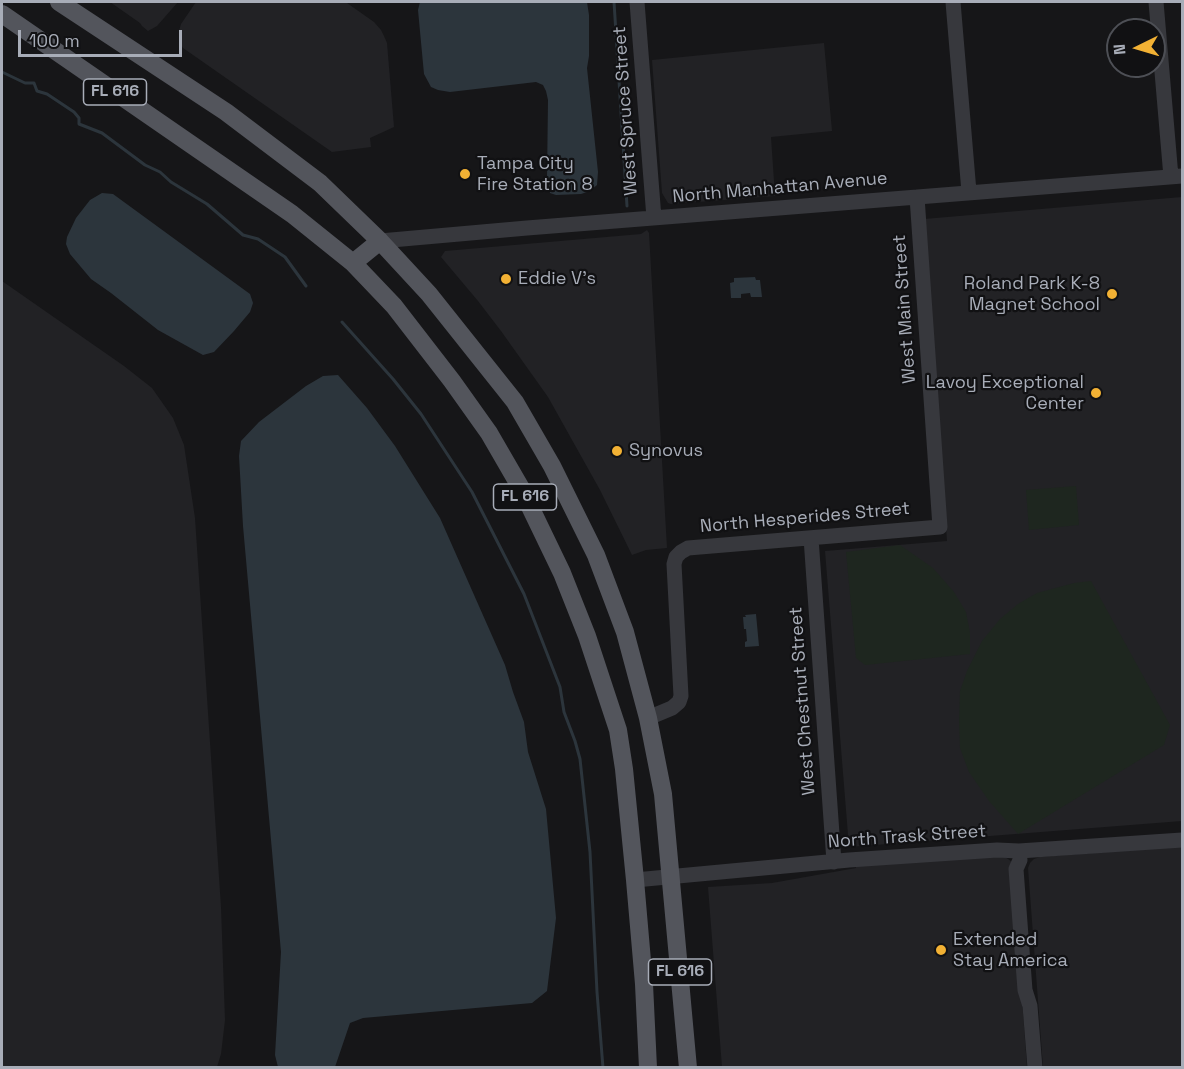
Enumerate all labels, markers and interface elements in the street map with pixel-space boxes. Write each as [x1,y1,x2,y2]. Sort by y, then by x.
scale bar [21,18,184,56]
north arrow [1106,18,1166,78]
street label: West Spruce Street [609,26,643,196]
text: 100 m [29,29,80,52]
text: N [1109,43,1130,56]
road number: FL 616 [84,79,146,105]
place label: Tampa City Fire Station 8 [477,153,593,195]
marker: Tampa City Fire Station 8 [458,167,472,181]
street label: North Manhattan Avenue [672,168,888,208]
street label: West Main Street [889,234,921,384]
place label: Eddie V's [518,268,596,290]
marker: Eddie V's [499,272,513,286]
place label: Roland Park K-8 Magnet School [964,273,1100,316]
marker: Roland Park K-8 Magnet School [1105,287,1119,301]
place label: Lavoy Exceptional Center [926,372,1084,415]
marker: Lavoy Exceptional Center [1089,386,1103,400]
place label: Synovus [629,440,703,462]
marker: Synovus [610,444,624,458]
road number: FL 616 [494,484,556,510]
street label: North Hesperides Street [699,498,911,538]
street label: West Chestnut Street [786,606,820,796]
street label: North Trask Street [827,821,987,853]
place label: Extended Stay America [953,929,1068,972]
marker: Extended Stay America [934,943,948,957]
road number: FL 616 [648,959,712,985]

